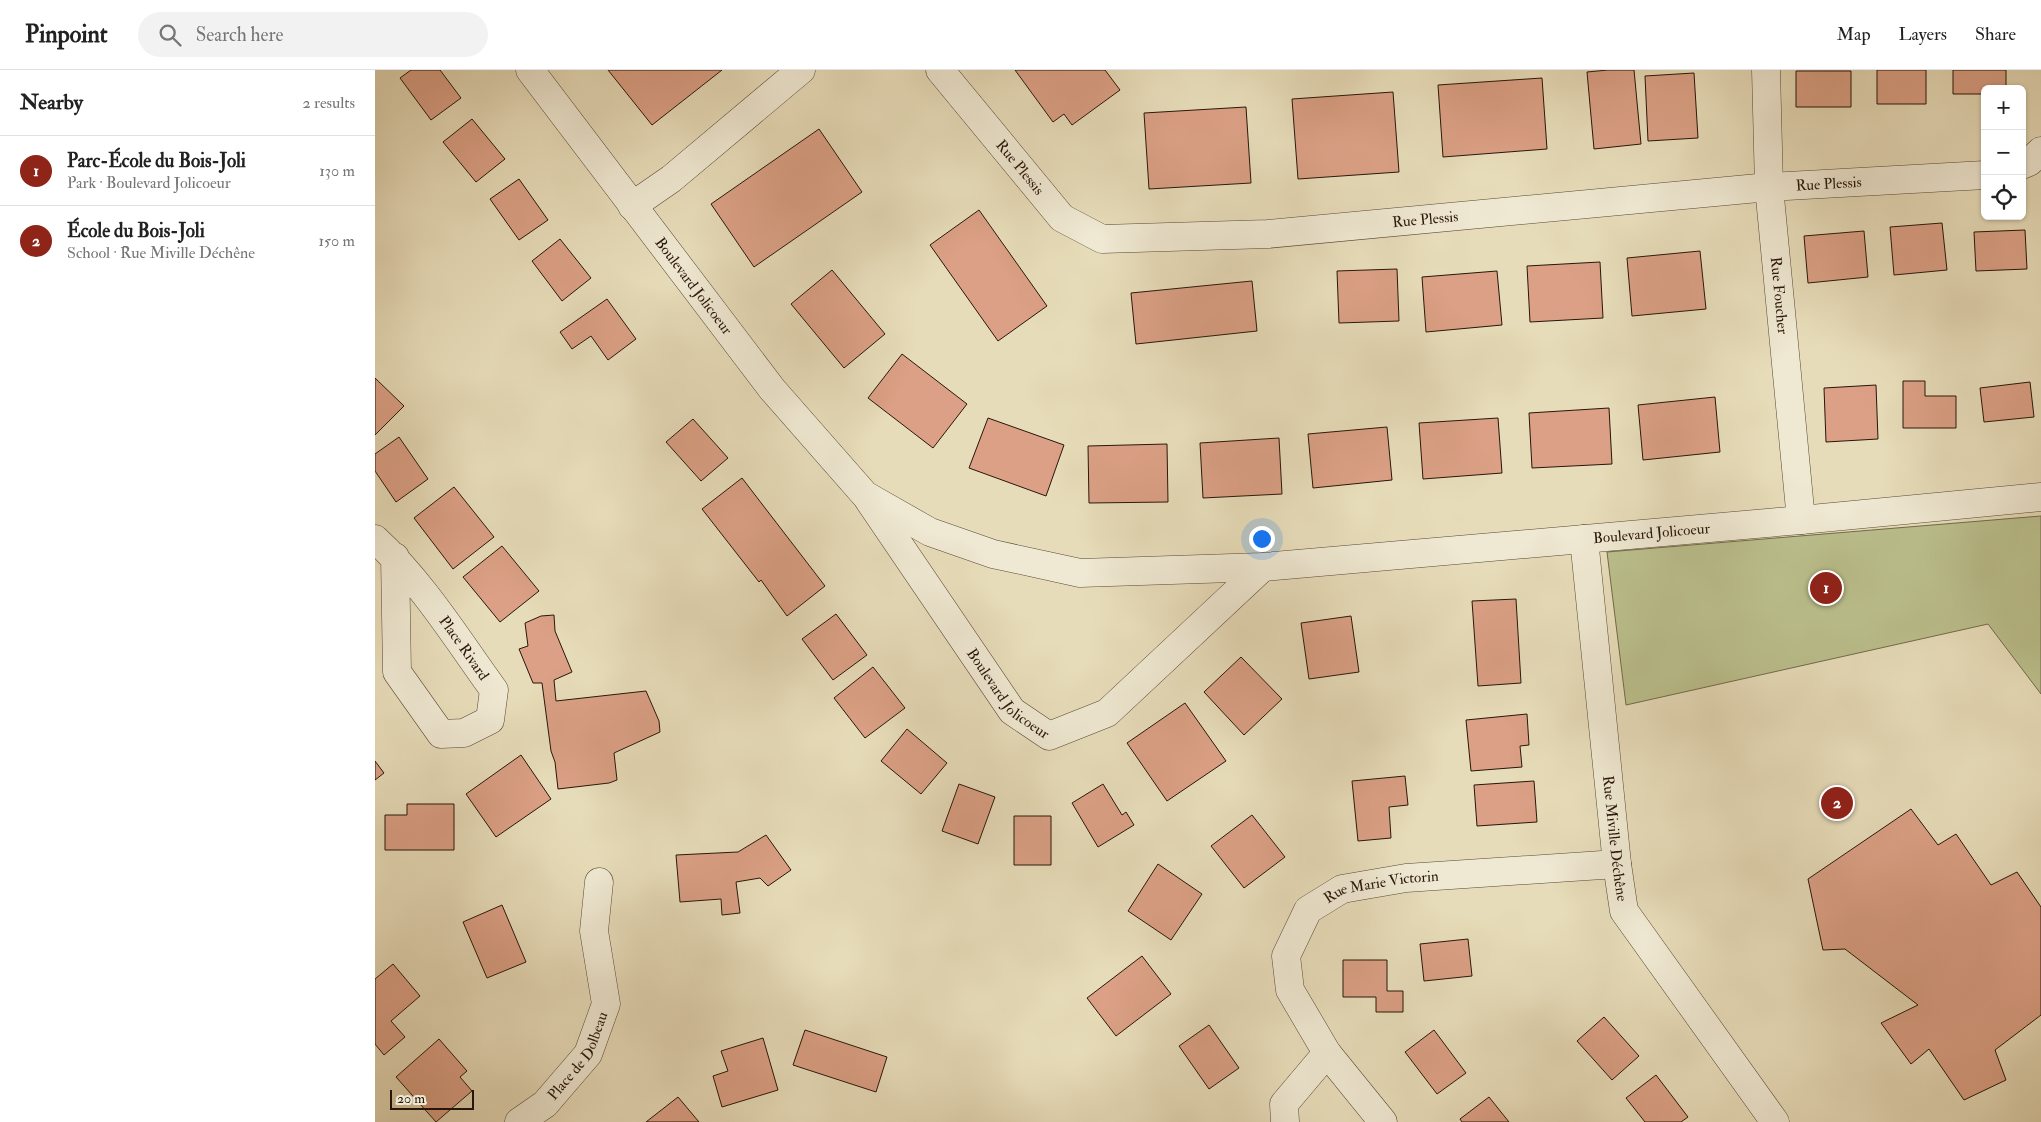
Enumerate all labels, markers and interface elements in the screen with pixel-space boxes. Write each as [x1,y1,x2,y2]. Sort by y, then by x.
search box [138,12,488,57]
text: Pinpoint [25,19,108,50]
icon: search [156,21,184,49]
text: Search here [196,23,283,47]
text: Map [1837,23,1871,46]
text: Layers [1899,23,1947,46]
text: Share [1975,23,2016,46]
map controls [1981,85,2026,220]
button: + [1981,85,2026,130]
text: Nearby [20,89,83,116]
text: 2 results [302,93,355,113]
button: − [1981,130,2026,175]
street label: Rue Plessis [991,136,1048,199]
text: Parc-École du Bois-Joli [67,149,246,173]
text: 1 [33,161,39,181]
text: 130 m [319,161,355,181]
text: Park · Boulevard Jolicoeur [67,173,231,193]
street label: Rue Plessis [1795,173,1862,196]
button: locate [1981,175,2026,220]
street label: Rue Plessis [1391,207,1459,232]
text: École du Bois-Joli [67,219,205,243]
text: 2 [32,231,40,251]
text: 150 m [318,231,355,251]
street label: Boulevard Jolicoeur [650,234,737,339]
text: School · Rue Miville Déchêne [67,243,255,263]
street label: Rue Foucher [1766,256,1792,335]
street label: Boulevard Jolicoeur [1592,519,1711,548]
your location [1249,526,1275,552]
pin: 1 [1810,569,1842,607]
street label: Place Rivard [435,612,493,685]
street label: Boulevard Jolicoeur [962,645,1053,744]
street label: Rue Miville Déchêne [1598,775,1631,903]
pin: 2 [1821,784,1853,822]
street label: Rue Marie Victorin [1320,867,1439,908]
street label: Place de Dolbeau [544,1009,613,1104]
scale bar [390,1087,474,1110]
text: 20 m [397,1090,425,1107]

